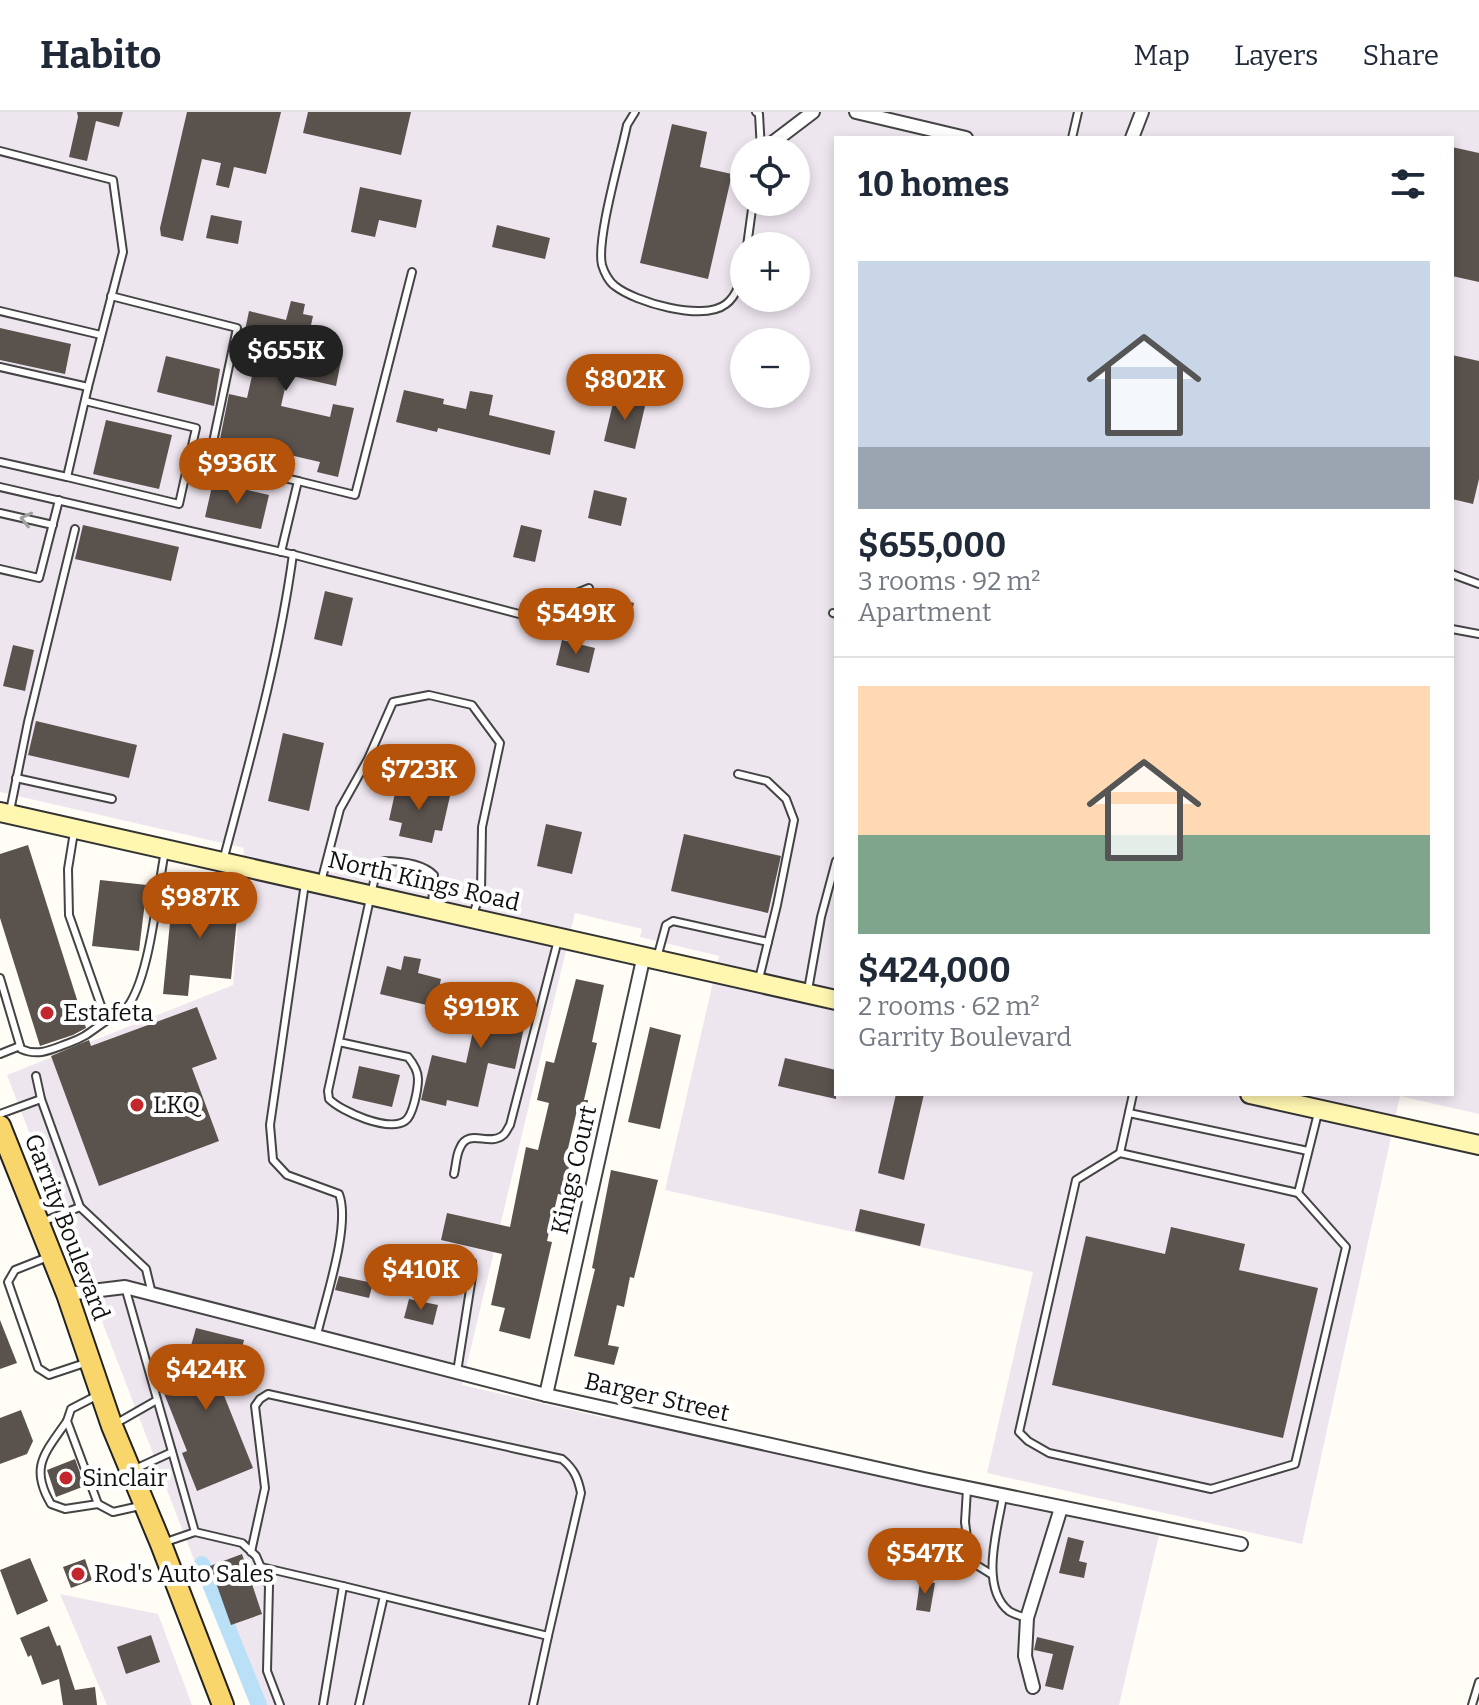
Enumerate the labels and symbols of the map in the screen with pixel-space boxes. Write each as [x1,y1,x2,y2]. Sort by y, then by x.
pin: $655K [230,325,342,393]
pin: $802K [569,354,681,422]
pin: $936K [181,438,293,506]
one-way arrow [20,511,34,528]
pin: $549K [520,588,632,656]
pin: $723K [363,744,475,812]
street label: North Kings Road [325,845,523,917]
pin: $987K [144,872,256,940]
pin: $919K [425,982,537,1050]
place label: Estafeta [63,999,153,1027]
marker: Estafeta [38,1004,56,1022]
place label: LKQ [153,1091,202,1119]
marker: LKQ [128,1096,146,1114]
street label: Kings Court [546,1103,602,1237]
street label: Garrity Boulevard [19,1130,115,1324]
pin: $410K [365,1244,477,1312]
pin: $424K [150,1344,262,1412]
street label: Barger Street [582,1367,732,1427]
place label: Sinclair [82,1464,168,1492]
marker: Sinclair [57,1469,75,1487]
pin: $547K [869,1528,981,1596]
place label: Rod's Auto Sales [94,1560,274,1588]
marker: Rod's Auto Sales [69,1565,87,1583]

